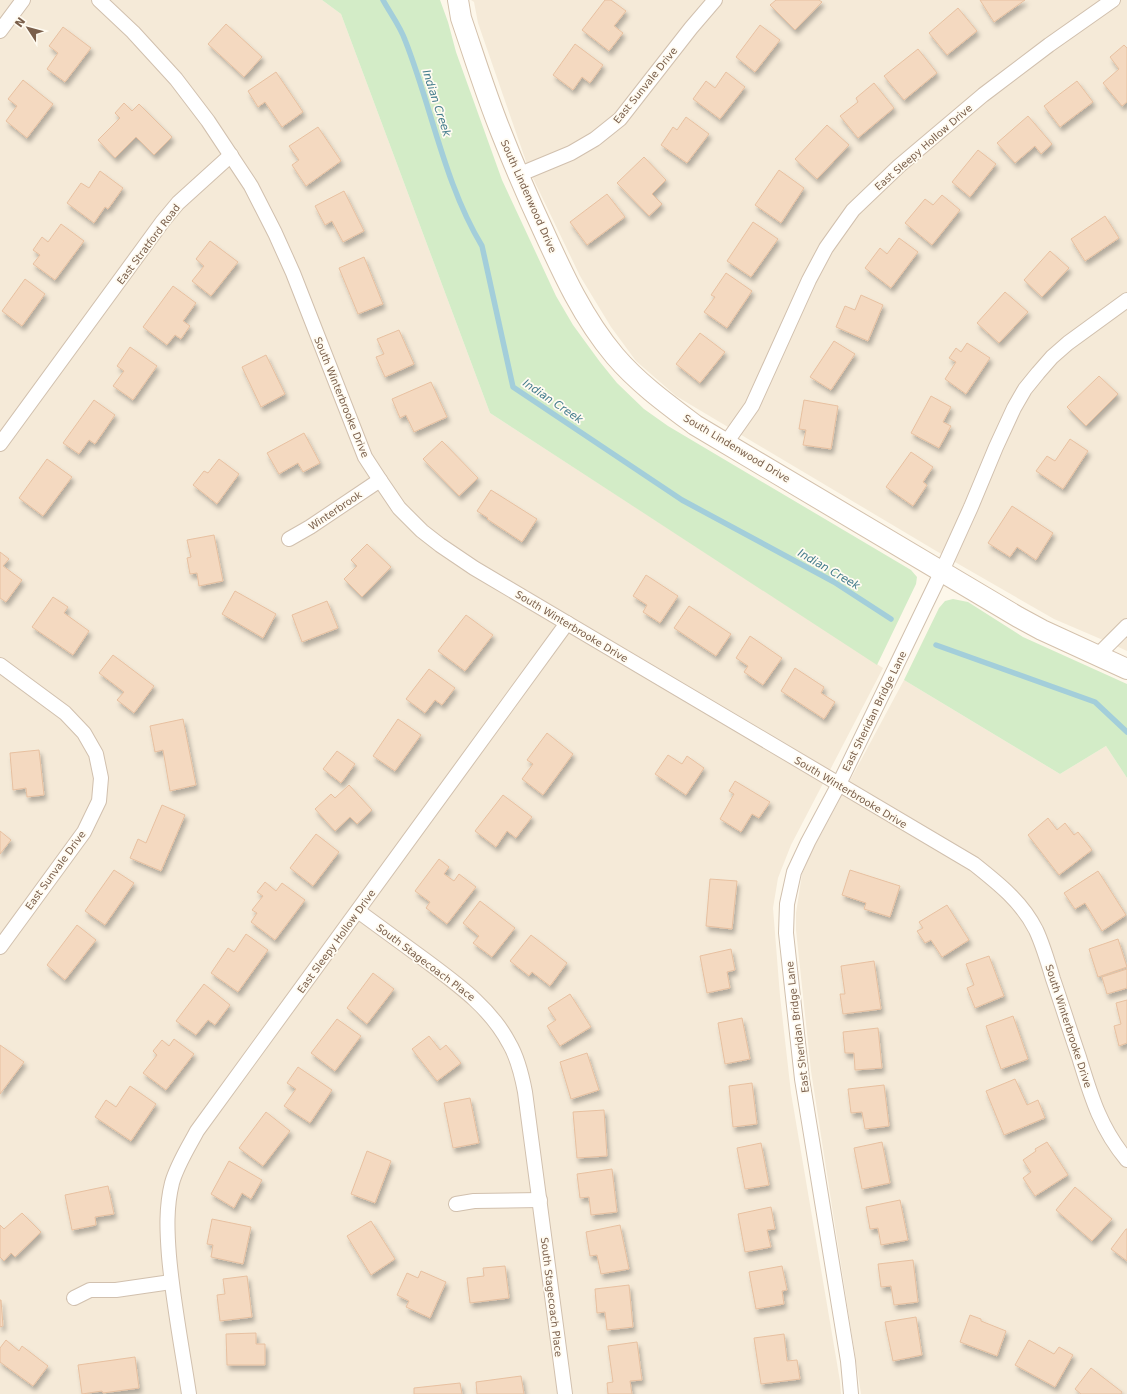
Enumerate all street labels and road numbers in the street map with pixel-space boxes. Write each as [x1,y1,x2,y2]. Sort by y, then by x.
street label: East Sunvale Drive [611,45,679,126]
street label: East Sleepy Hollow Drive [873,102,974,193]
street label: South Lindenwood Drive [499,138,558,254]
street label: East Stratford Road [115,202,182,287]
street label: South Winterbrooke Drive [312,335,371,459]
street label: South Lindenwood Drive [681,412,792,485]
street label: Winterbrook [307,489,364,532]
street label: South Winterbrooke Drive [514,588,630,664]
street label: East Sheridan Bridge Lane [840,649,908,773]
street label: South Winterbrooke Drive [793,754,909,830]
street label: East Sunvale Drive [23,829,88,912]
street label: East Sleepy Hollow Drive [295,888,378,995]
street label: South Stagecoach Place [374,922,477,1003]
street label: East Sheridan Bridge Lane [784,961,811,1093]
street label: South Winterbrooke Drive [1043,963,1094,1089]
street label: South Stagecoach Place [539,1237,564,1358]

